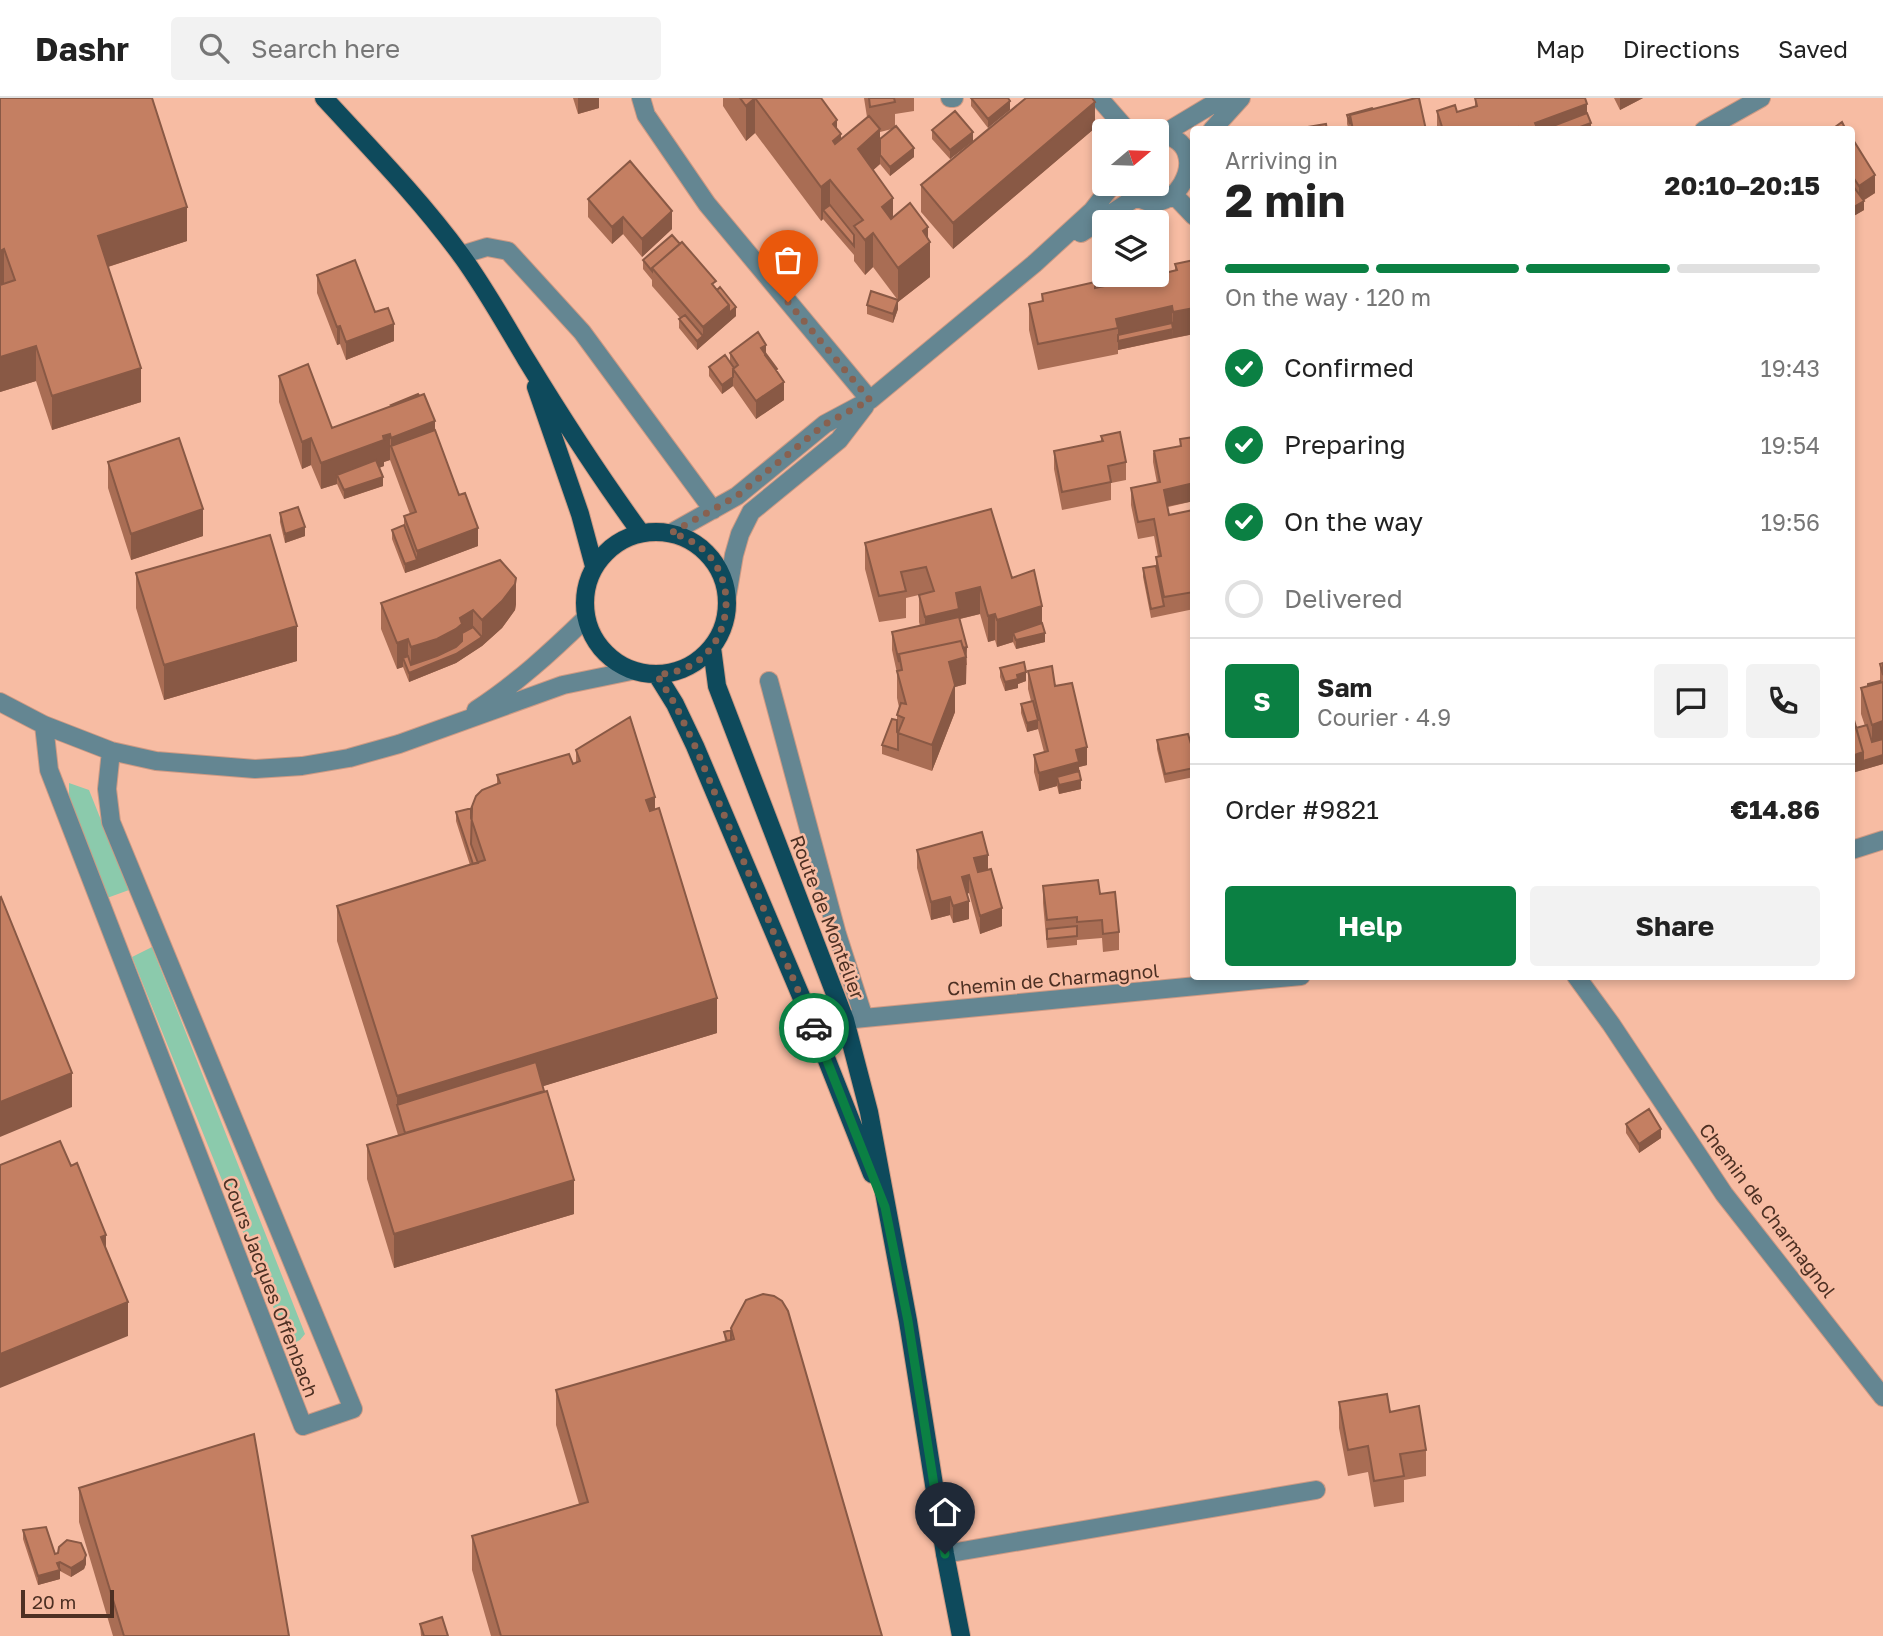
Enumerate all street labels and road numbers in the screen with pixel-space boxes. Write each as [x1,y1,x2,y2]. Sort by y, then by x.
street label: Route de Montélier [786,832,870,1003]
street label: Chemin de Charmagnol [946,958,1160,1000]
street label: Chemin de Charmagnol [1695,1118,1841,1302]
street label: Cours Jacques Offenbach [218,1174,324,1400]

